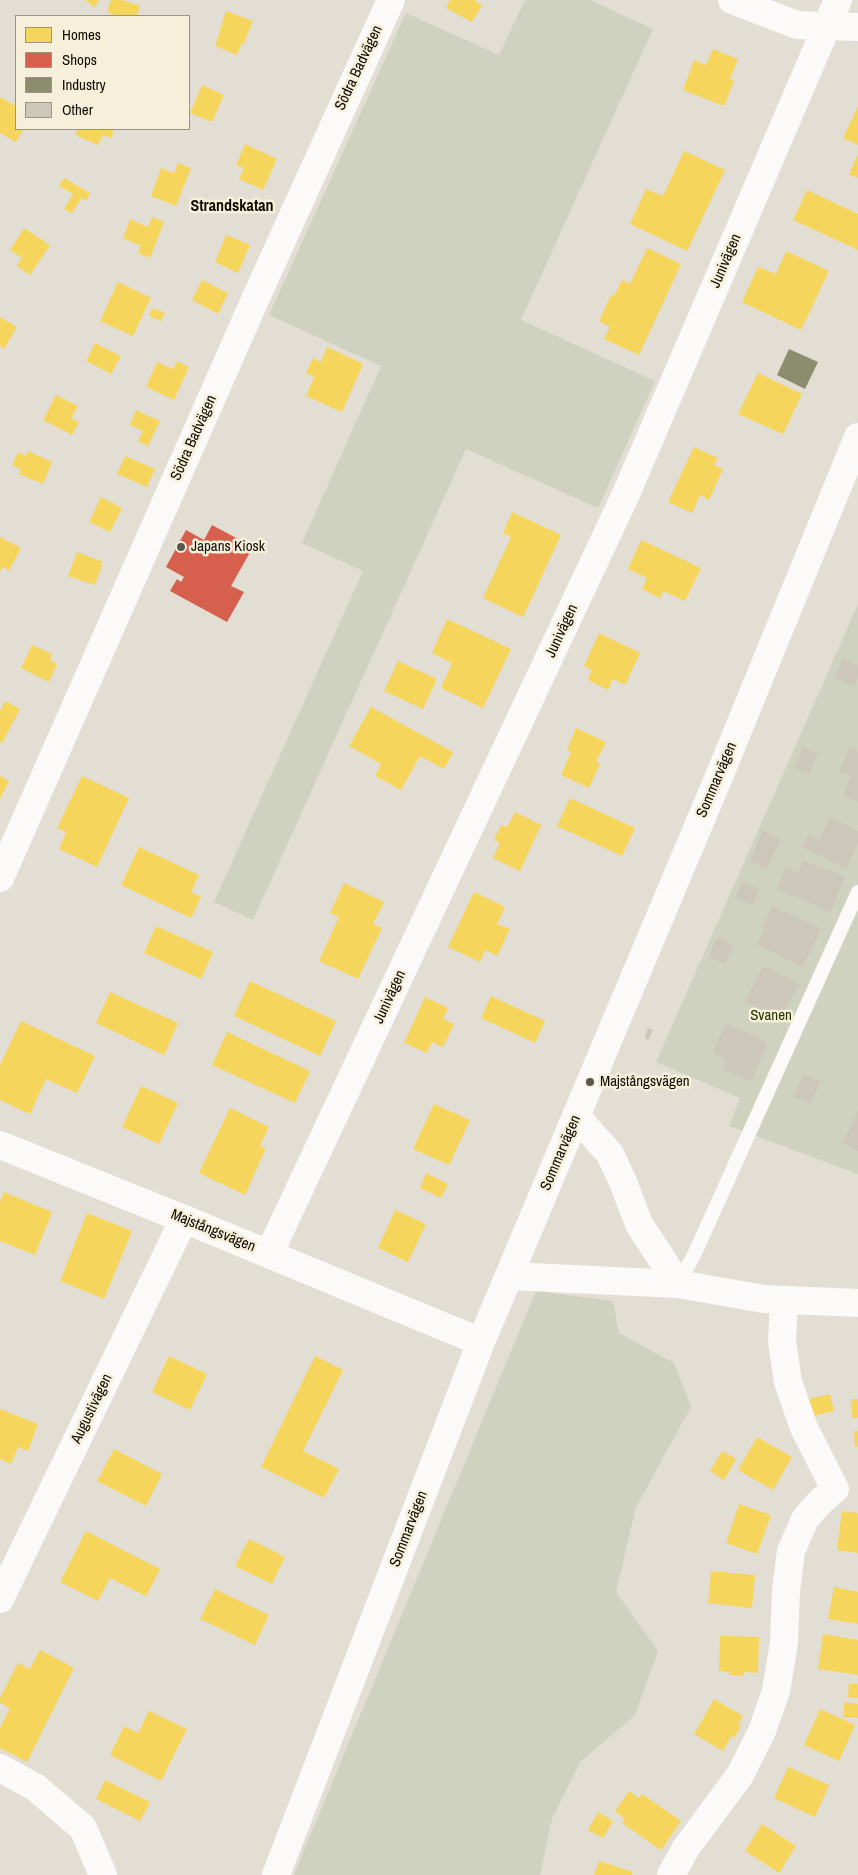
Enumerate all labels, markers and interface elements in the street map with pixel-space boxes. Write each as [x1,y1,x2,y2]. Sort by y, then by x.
legend [15,15,190,130]
street label: Södra Badvägen [331,23,387,113]
text: Homes [62,24,101,45]
text: Shops [62,49,97,70]
text: Industry [62,74,106,95]
text: Other [62,99,93,120]
district label: Strandskatan [190,197,274,217]
street label: Junivägen [707,231,745,291]
street label: Södra Badvägen [167,392,221,484]
place label: Japans Kiosk [191,538,265,556]
marker: Japans Kiosk [175,541,187,553]
street label: Junivägen [542,601,582,661]
street label: Sommarvägen [693,740,741,820]
street label: Junivägen [370,967,410,1027]
park label: Svanen [750,1007,792,1025]
place label: Majstångsvägen [600,1073,690,1091]
marker: Majstångsvägen [584,1076,596,1088]
street label: Sommarvägen [537,1113,585,1193]
street label: Majstångsvägen [168,1206,258,1256]
street label: Augustivägen [67,1371,117,1447]
street label: Sommarvägen [386,1488,432,1570]

